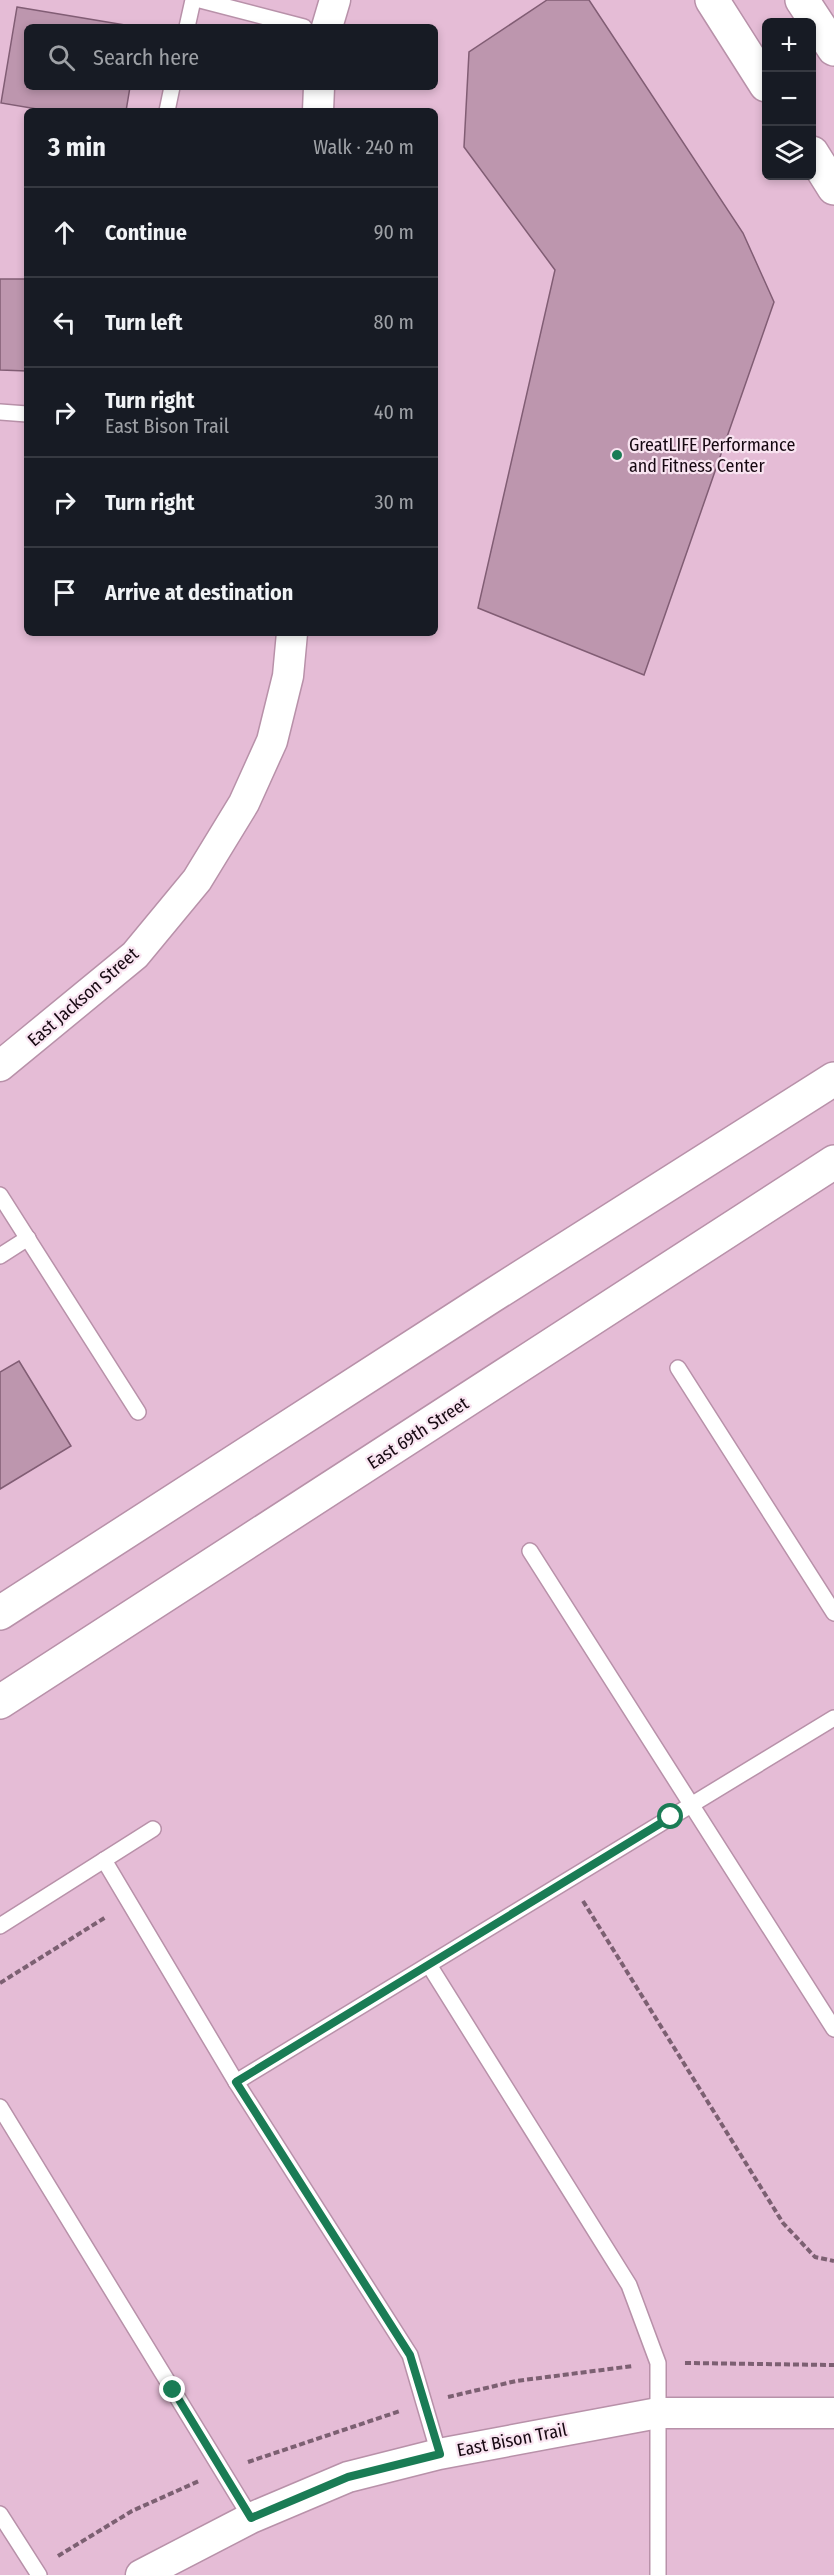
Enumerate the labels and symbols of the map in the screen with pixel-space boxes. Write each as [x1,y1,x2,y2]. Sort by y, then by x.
place label: GreatLIFE Performance and Fitness Center [629,434,795,477]
marker: GreatLIFE Performance and Fitness Center [610,448,624,462]
street label: East Jackson Street [23,943,143,1051]
street label: East 69th Street [363,1392,473,1474]
route start [657,1803,683,1829]
route end [159,2376,185,2402]
street label: East Bison Trail [455,2419,569,2461]

